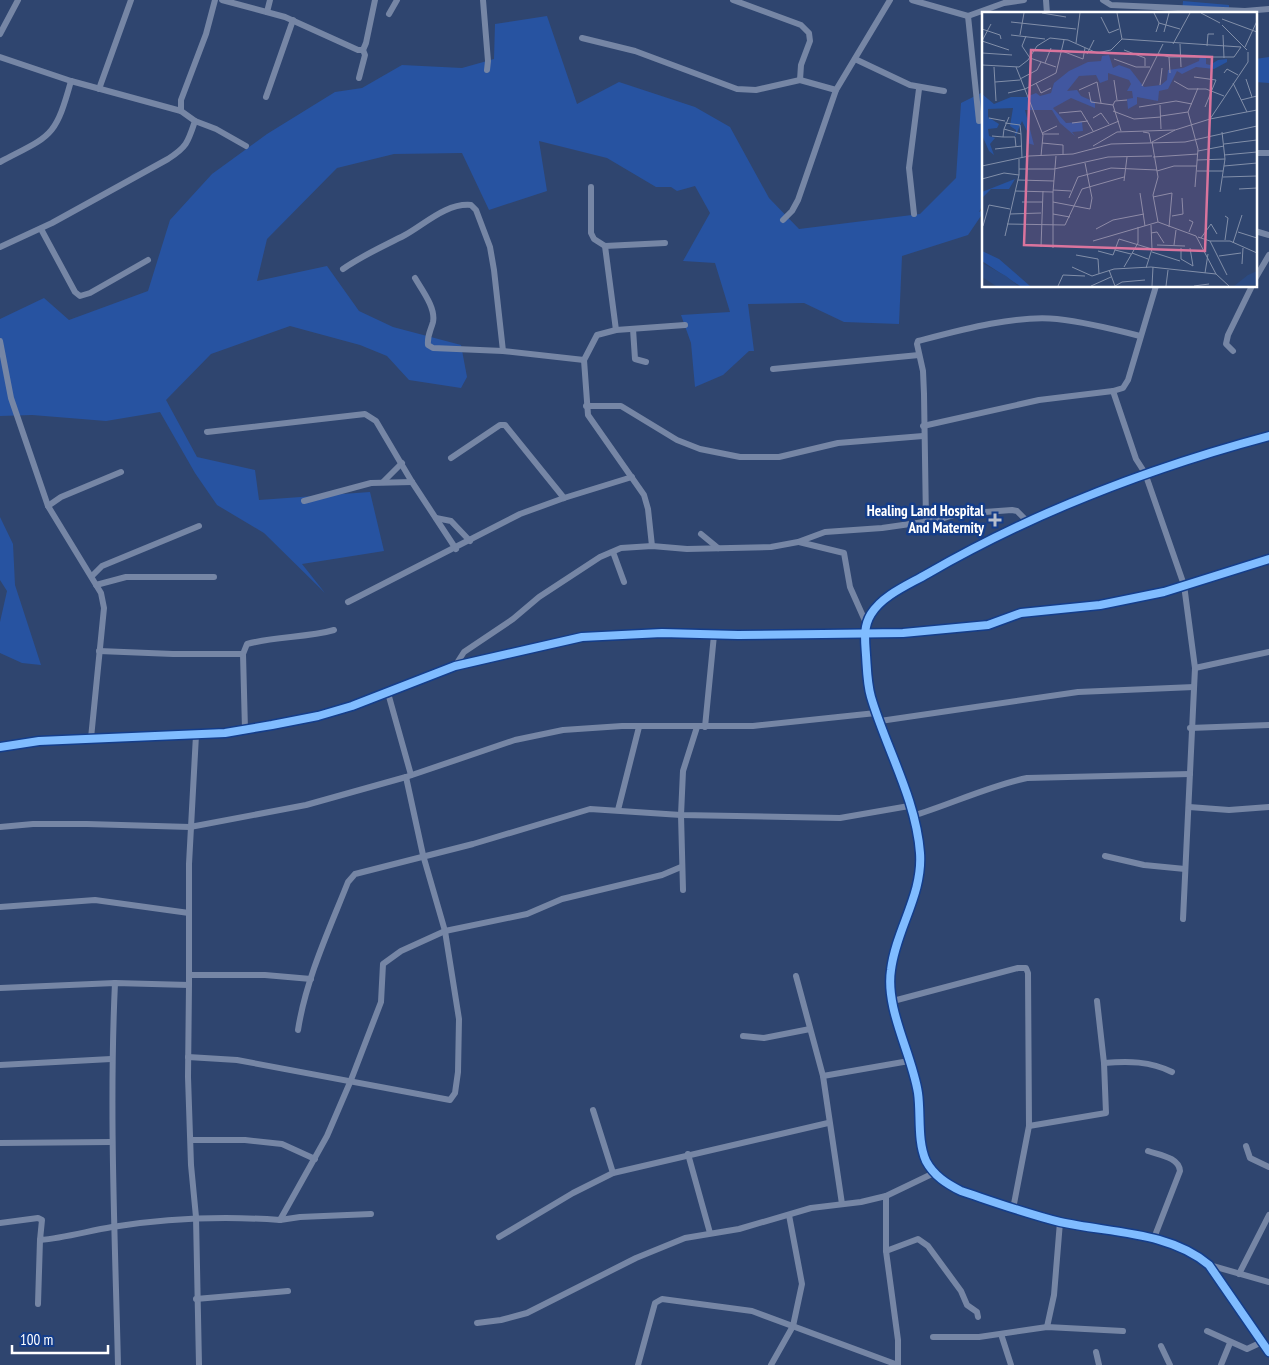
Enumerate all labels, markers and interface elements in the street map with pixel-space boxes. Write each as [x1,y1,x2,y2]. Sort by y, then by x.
inset map [982,12,1256,288]
place label: Healing Land Hospital And Maternity [867,501,985,537]
marker: Healing Land Hospital And Maternity [988,513,1002,527]
scale bar [12,1322,109,1354]
text: 100 m [20,1330,53,1349]

